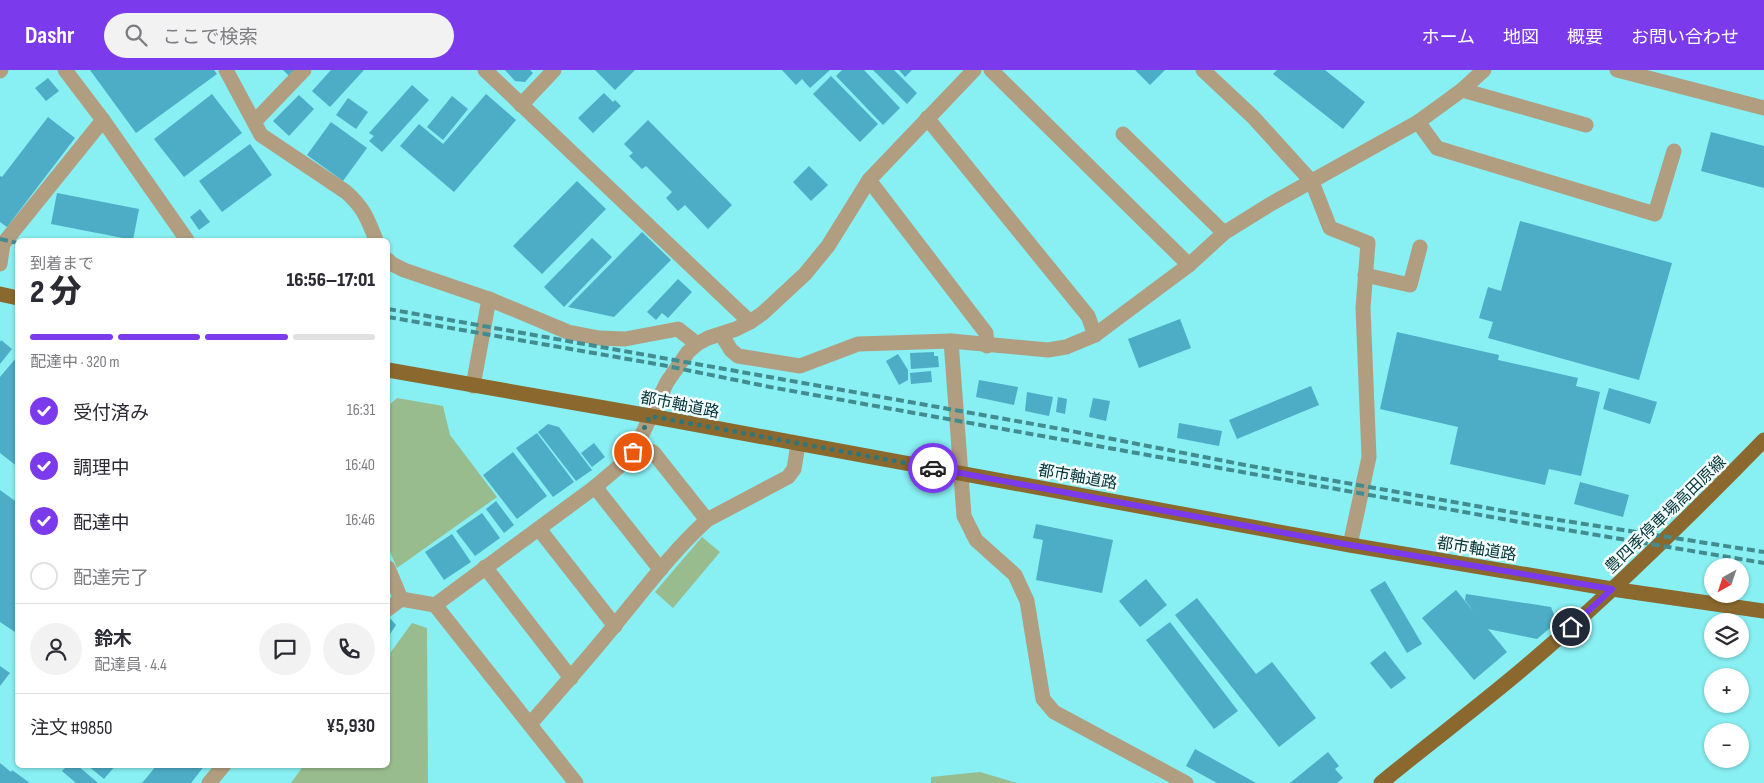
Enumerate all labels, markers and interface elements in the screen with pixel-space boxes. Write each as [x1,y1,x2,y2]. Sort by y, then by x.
search box [104,13,454,58]
text: Dashr [25,21,74,50]
icon: search [122,21,150,49]
text: ここで検索 [162,26,257,49]
text: ホーム [1422,27,1475,48]
text: 地図 [1503,27,1539,48]
text: 概要 [1567,27,1603,48]
text: お問い合わせ [1631,27,1739,48]
text: 到着まで [30,255,94,274]
text: 16:56–17:01 [286,269,375,292]
text: 2 分 [30,273,81,312]
text: 配達中 · 320 m [30,353,120,372]
street label: 都市軸道路 [639,389,721,422]
icon: check [30,397,58,425]
text: 16:31 [347,401,375,420]
text: 受付済み [73,402,149,425]
pin [612,431,654,473]
icon: bag [619,438,647,466]
courier [908,443,958,493]
icon: check [30,452,58,480]
street label: 豊四季停車場高田原線 [1602,453,1730,577]
icon: car [919,454,947,482]
text: 16:40 [346,456,375,475]
text: 調理中 [73,457,130,480]
street label: 都市軸道路 [1037,461,1119,494]
icon: check [30,507,58,535]
text: 16:46 [346,511,375,530]
text: 配達中 [73,512,130,535]
street label: 都市軸道路 [1436,534,1518,565]
north arrow [1704,558,1749,602]
map controls [1704,558,1749,768]
text: 配達完了 [73,567,149,590]
pin [1550,606,1592,648]
icon: home [1557,613,1585,641]
button: layers [1704,613,1749,658]
button: person [30,623,82,675]
button: chat [259,623,311,675]
button: phone [323,623,375,675]
text: 鈴木 [94,628,132,651]
text: 配達員 · 4.4 [94,656,167,675]
button: + [1704,668,1749,713]
text: ¥5,930 [326,715,375,738]
text: 注文 #9850 [30,717,113,740]
button: − [1704,723,1749,768]

